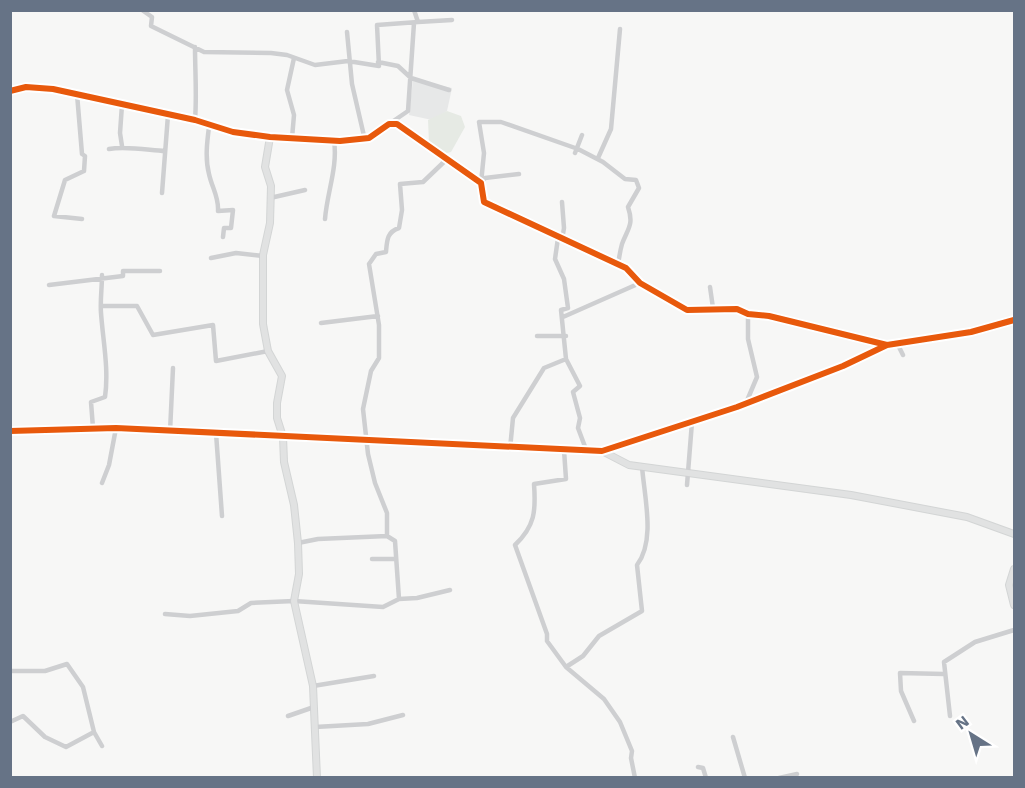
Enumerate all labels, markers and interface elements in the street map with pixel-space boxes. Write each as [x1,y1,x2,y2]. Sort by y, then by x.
north arrow [941,704,1001,764]
text: N [952,711,973,734]

